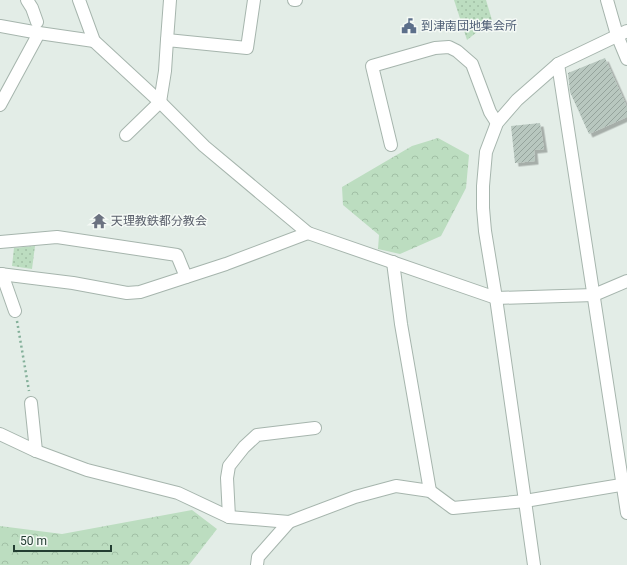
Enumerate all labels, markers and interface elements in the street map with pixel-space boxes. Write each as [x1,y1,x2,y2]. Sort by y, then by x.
public building icon: 到津南団地集会所 [400,17,418,35]
place label: 到津南団地集会所 [421,19,517,33]
temple icon: 天理教鉄都分教会 [90,212,108,230]
place label: 天理教鉄都分教会 [111,214,207,228]
scale bar [14,527,111,553]
text: 50 m [20,534,47,548]

